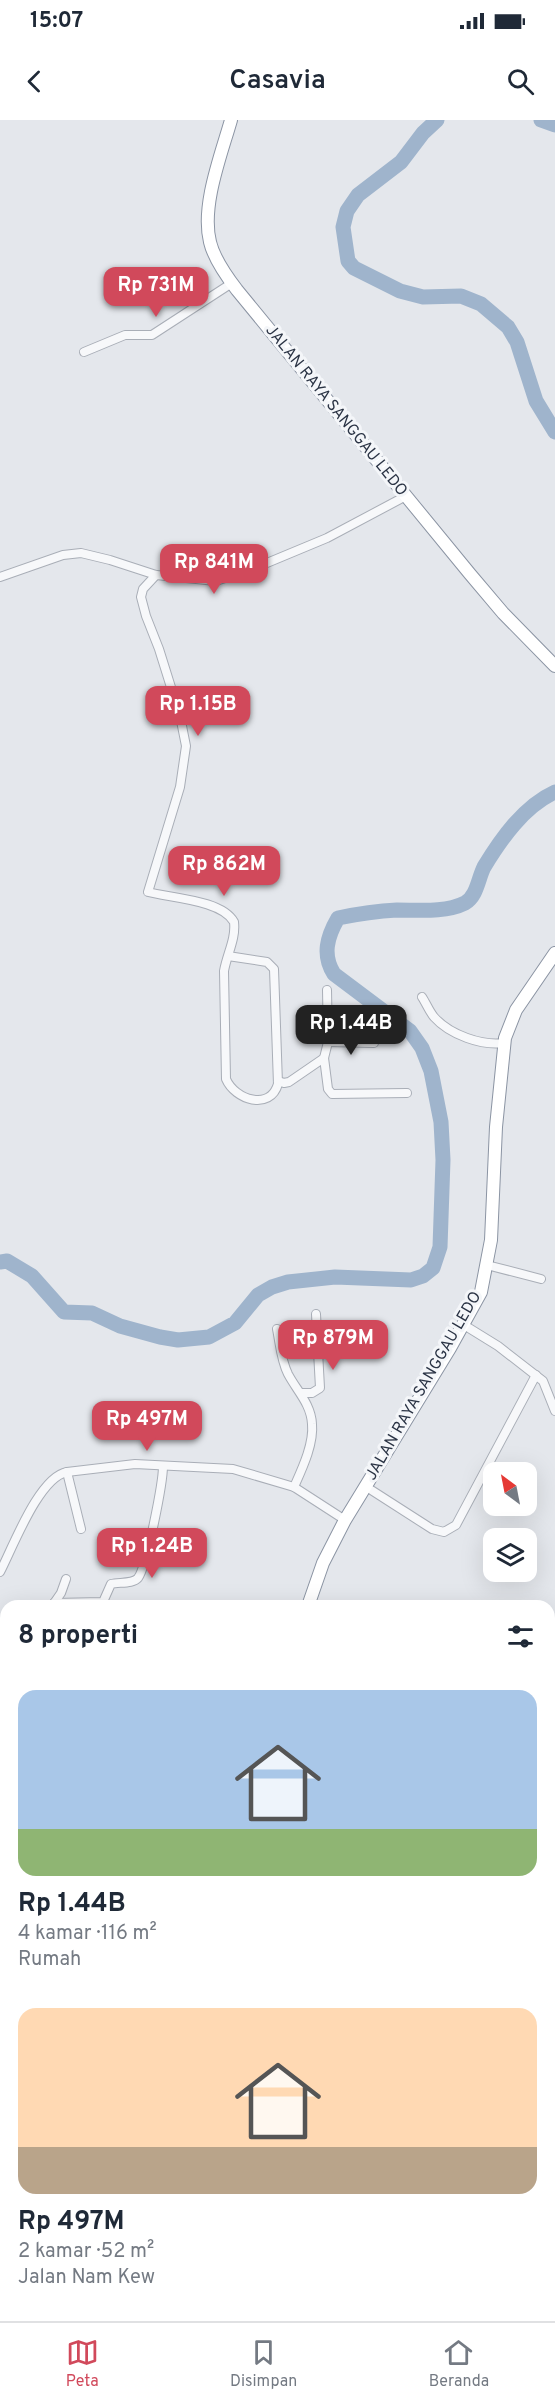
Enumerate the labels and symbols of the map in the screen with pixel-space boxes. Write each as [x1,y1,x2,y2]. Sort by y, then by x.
pin: Rp 731M [101,267,211,318]
street label: JALAN RAYA SANGGAU LEDO [261,321,411,501]
pin: Rp 841M [159,544,269,595]
pin: Rp 1.15B [136,686,260,737]
pin: Rp 862M [169,846,279,897]
pin: Rp 1.44B [289,1005,413,1056]
street label: JALAN RAYA SANGGAU LEDO [362,1288,486,1484]
pin: Rp 879M [278,1320,388,1371]
pin: Rp 497M [92,1401,202,1452]
north arrow [483,1462,537,1516]
pin: Rp 1.24B [90,1528,214,1579]

